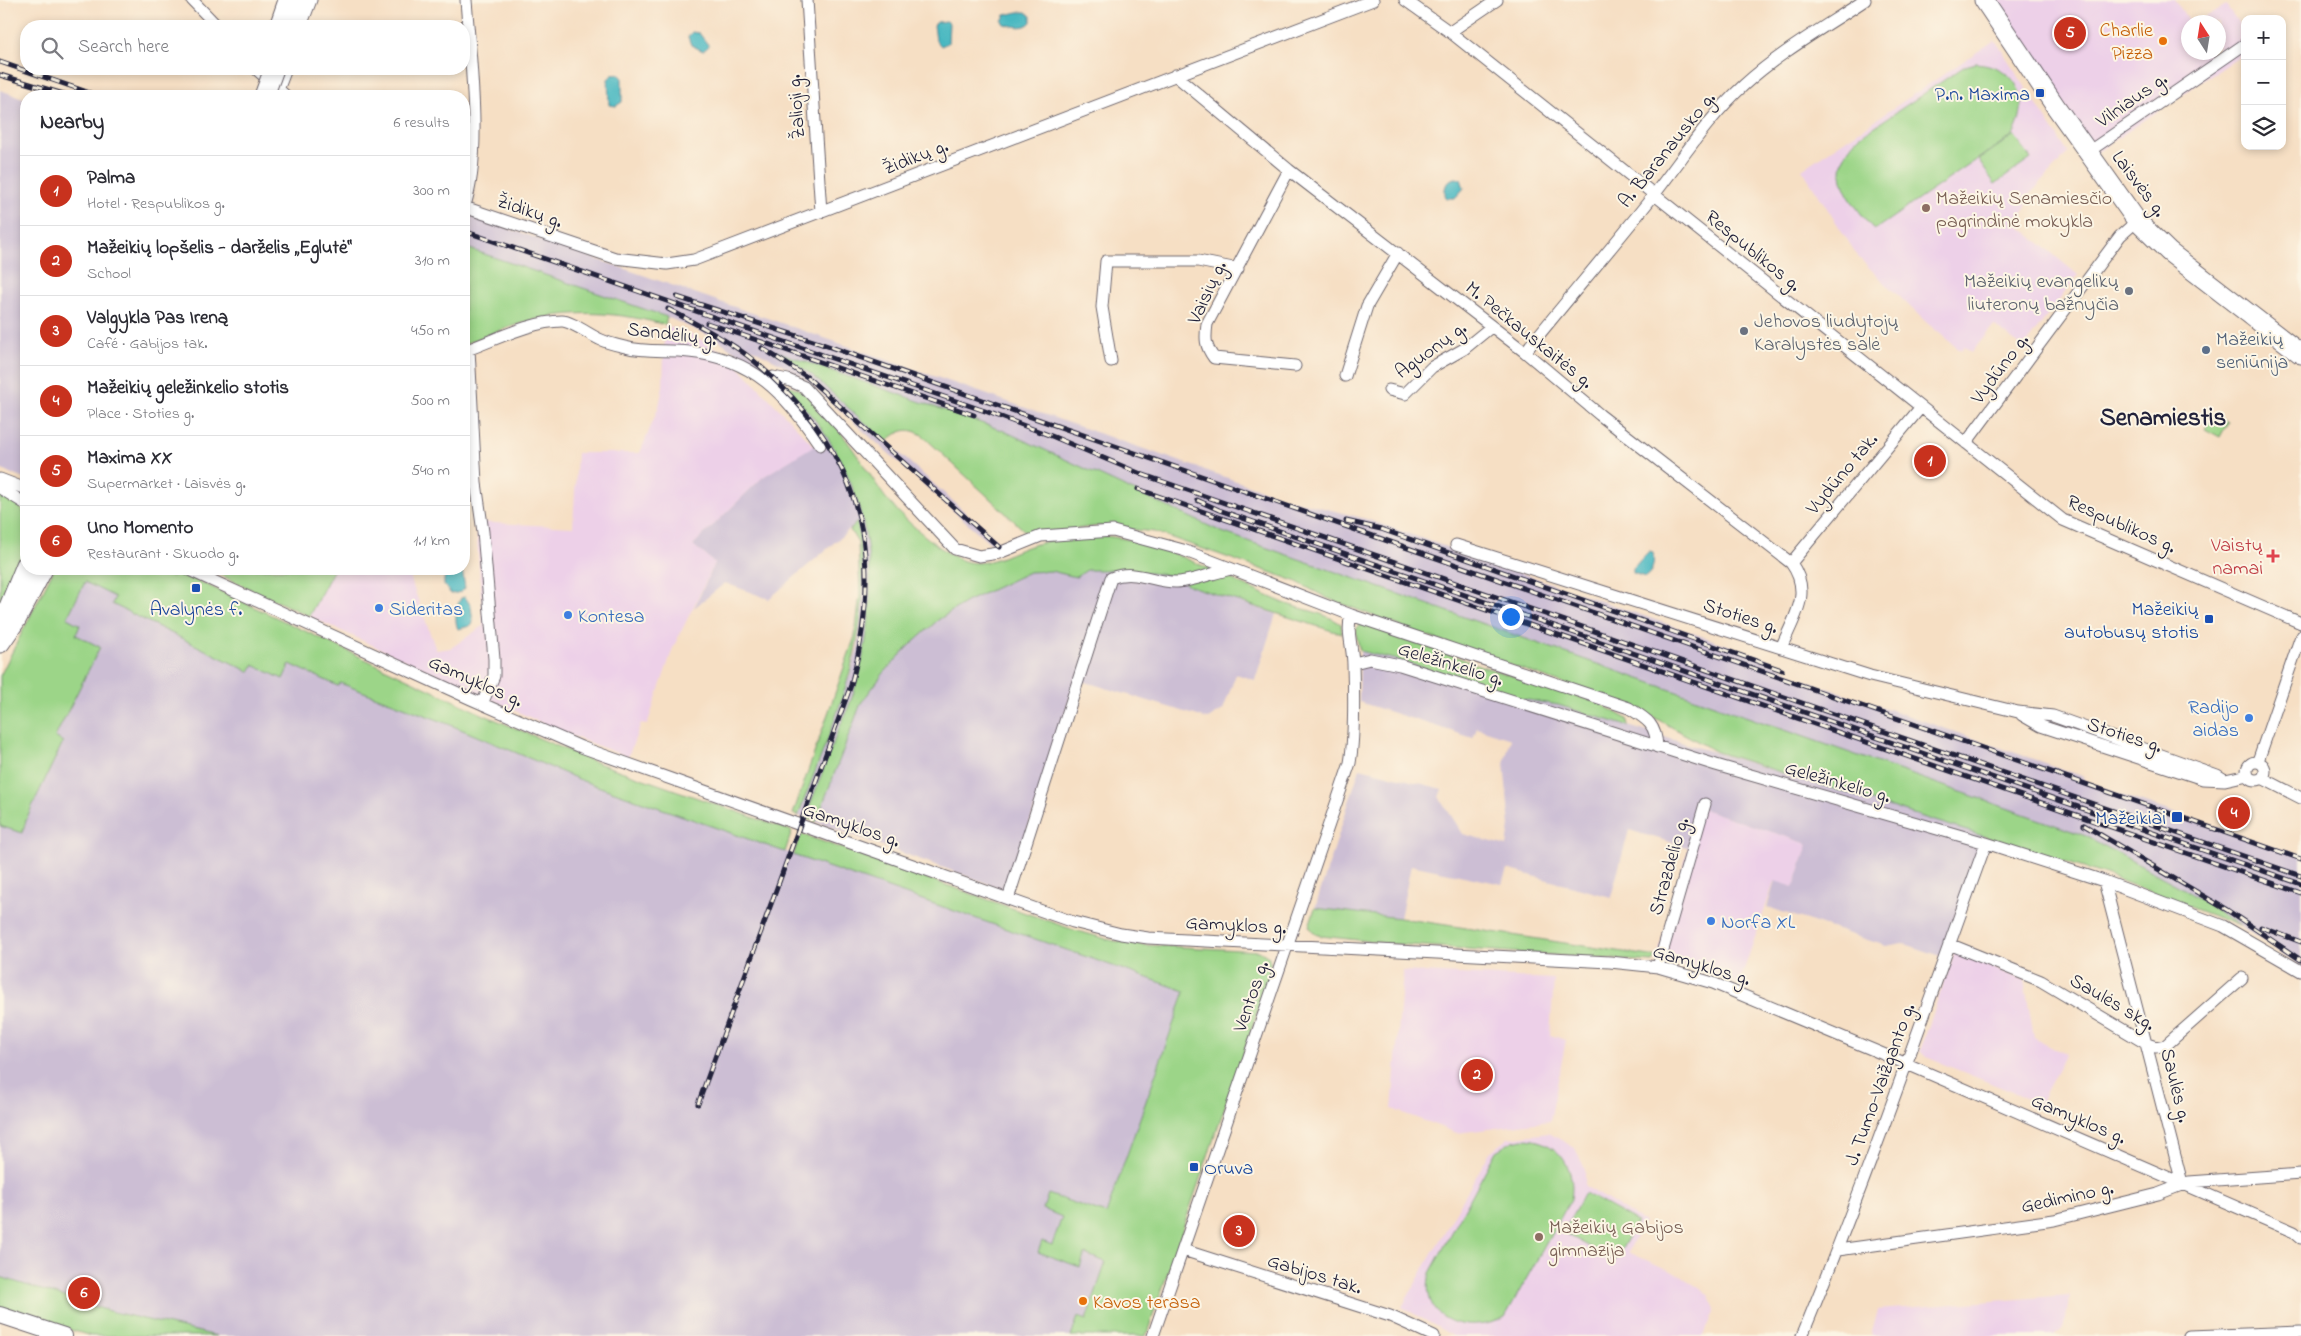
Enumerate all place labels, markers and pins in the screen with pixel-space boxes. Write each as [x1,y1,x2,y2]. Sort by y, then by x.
pin: 5 [2054,14,2086,52]
place label: Charlie Pizza [2100,17,2153,69]
marker: Charlie Pizza [2157,35,2169,47]
place label: P.n. Maxima [1935,81,2030,110]
marker: P.n. Maxima [2034,87,2046,99]
place label: Mažeikių Senamiesčio pagrindinė mokykla [1936,185,2112,238]
marker: Mažeikių Senamiesčio pagrindinė mokykla [1920,202,1932,214]
place label: Mažeikių evangelikų liuteronų bažnyčia [1964,268,2120,320]
marker: Mažeikių evangelikų liuteronų bažnyčia [2123,285,2135,297]
place label: Jehovos liudytojų Karalystės salė [1754,308,1899,360]
marker: Jehovos liudytojų Karalystės salė [1738,325,1750,337]
place label: Mažeikių seniūnija [2216,326,2288,378]
marker: Mažeikių seniūnija [2200,344,2212,356]
pin: 1 [1914,442,1946,480]
place label: Vaistų namai [2210,532,2264,584]
marker: Vaistų namai [2267,550,2279,562]
marker: Avalynės f. [190,582,202,594]
place label: Avalynės f. [150,596,242,625]
place label: Sideritas [389,596,463,625]
place label: Mažeikių autobusų stotis [2064,596,2200,648]
marker: Sideritas [373,602,385,614]
place label: Kontesa [578,603,645,632]
marker: Kontesa [562,609,574,621]
marker: Mažeikių autobusų stotis [2203,613,2215,625]
place label: Radijo aidas [2188,694,2239,746]
marker: Radijo aidas [2243,712,2255,724]
pin: 4 [2218,794,2250,832]
place label: Mažeikiai [2095,805,2166,834]
marker: Mažeikiai [2170,810,2184,824]
place label: Norfa XL [1721,909,1796,938]
marker: Norfa XL [1705,915,1717,927]
pin: 2 [1461,1056,1493,1094]
place label: Oruva [1204,1155,1253,1184]
marker: Oruva [1188,1161,1200,1173]
pin: 3 [1223,1212,1255,1250]
place label: Mažeikių Gabijos gimnazija [1548,1214,1684,1267]
marker: Mažeikių Gabijos gimnazija [1533,1231,1545,1243]
pin: 6 [68,1274,100,1312]
place label: Kavos terasa [1093,1289,1200,1318]
marker: Kavos terasa [1077,1295,1089,1307]

